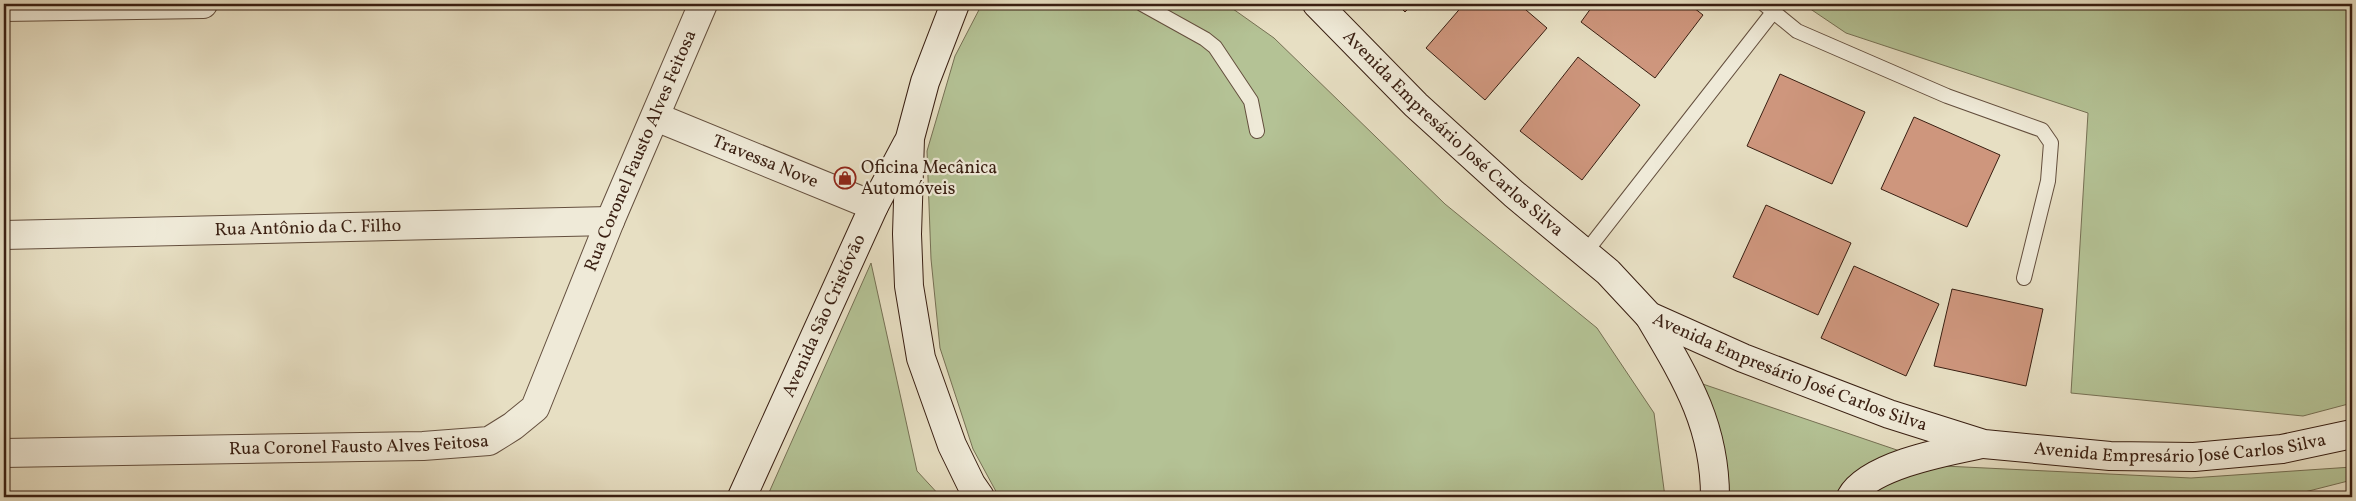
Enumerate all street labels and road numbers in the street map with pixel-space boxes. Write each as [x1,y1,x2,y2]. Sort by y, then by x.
street label: Avenida Empresário José Carlos Silva [1337,25,1569,243]
street label: Rua Coronel Fausto Alves Feitosa [578,26,703,275]
street label: Travessa Nove [709,129,822,194]
street label: Rua Antônio da C. Filho [214,213,401,243]
street label: Avenida São Cristóvão [776,230,872,401]
street label: Avenida Empresário José Carlos Silva [1649,307,1930,438]
street label: Avenida Empresário José Carlos Silva [2033,427,2328,470]
street label: Rua Coronel Fausto Alves Feitosa [229,429,490,462]

